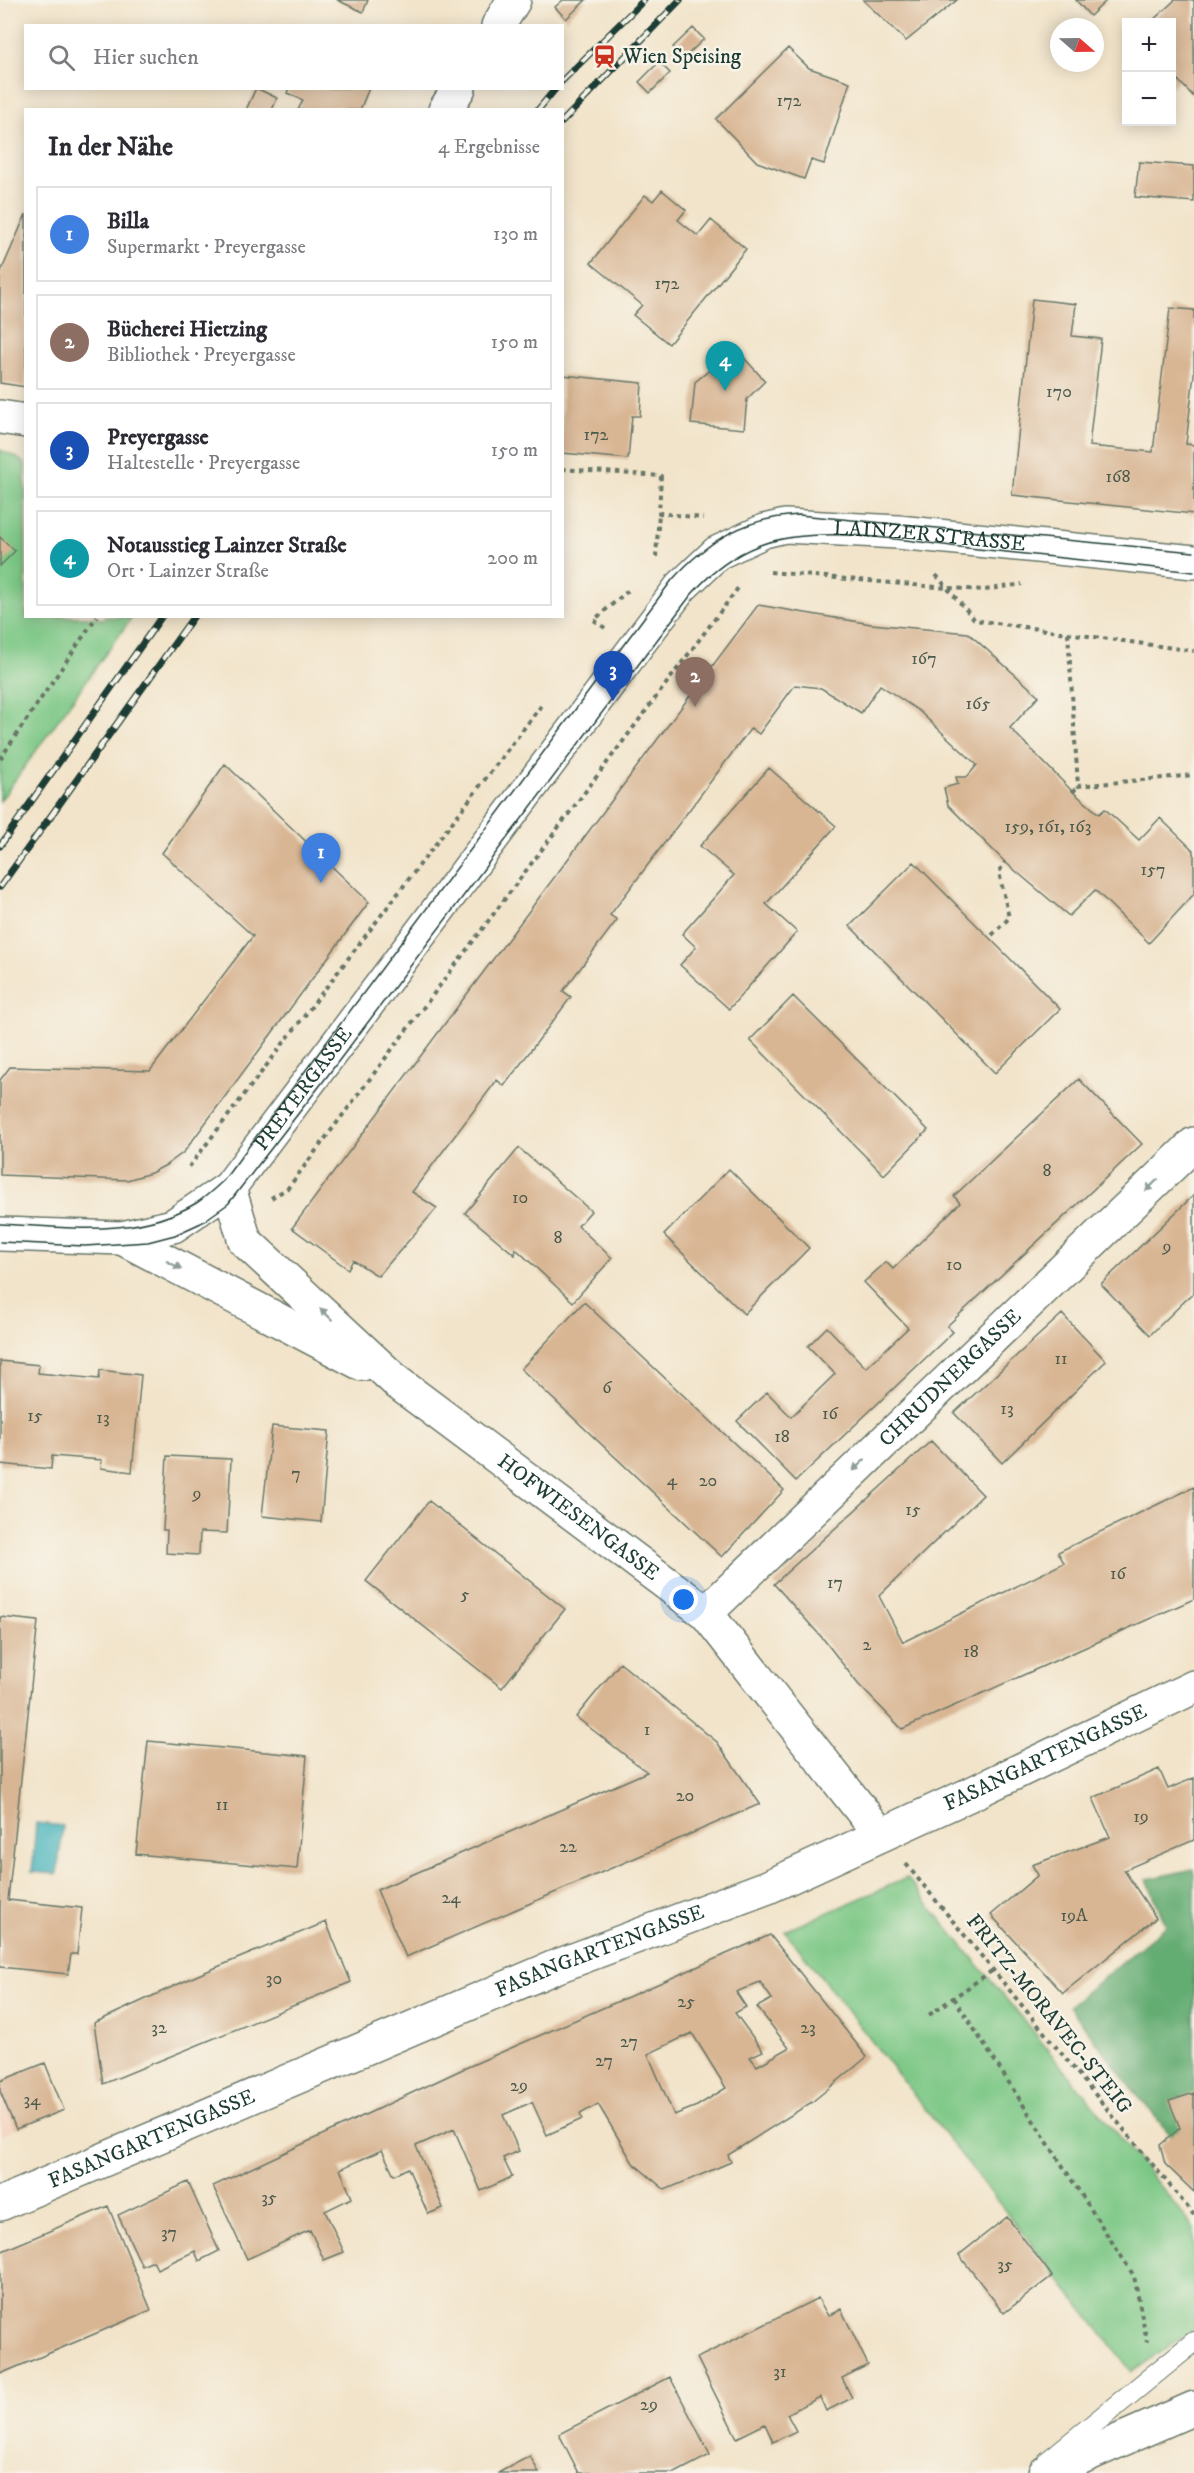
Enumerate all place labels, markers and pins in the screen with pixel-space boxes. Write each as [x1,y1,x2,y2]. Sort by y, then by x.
station icon: Wien Speising [592,44,618,70]
place label: Wien Speising [622,44,742,70]
pin: 4 [706,342,744,391]
pin: 3 [594,652,632,701]
pin: 2 [676,658,714,707]
pin: 1 [302,834,340,883]

